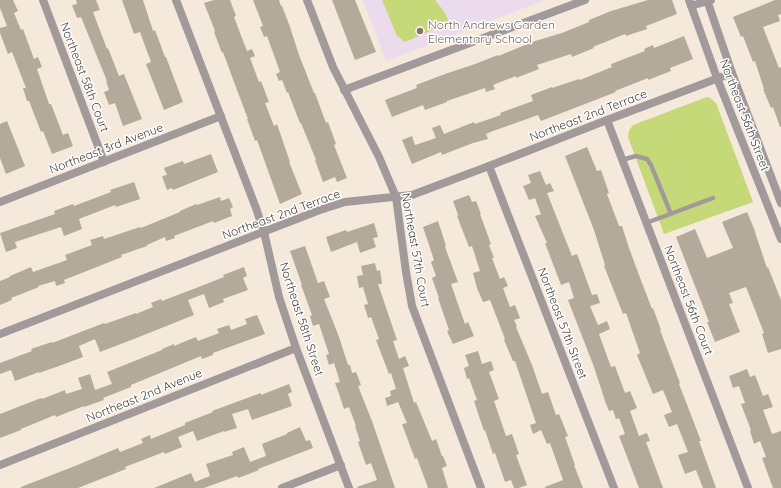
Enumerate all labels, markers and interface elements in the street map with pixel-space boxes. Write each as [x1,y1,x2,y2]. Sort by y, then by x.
place label: North Andrews Garden Elementary School [428,17,555,46]
street label: Northeast 58th Court [57,20,113,134]
marker: North Andrews Garden Elementary School [415,26,425,36]
street label: Northeast 56th Street [717,57,773,173]
street label: Northeast 2nd Terrace [527,86,649,144]
street label: Northeast 3rd Avenue [47,119,165,177]
street label: Northeast 2nd Terrace [220,186,342,242]
street label: Northeast 57th Court [399,192,433,308]
street label: Northeast 56th Court [661,243,717,357]
street label: Northeast 58th Street [277,260,327,378]
street label: Northeast 57th Street [535,265,591,381]
street label: Northeast 2nd Avenue [84,365,204,425]

